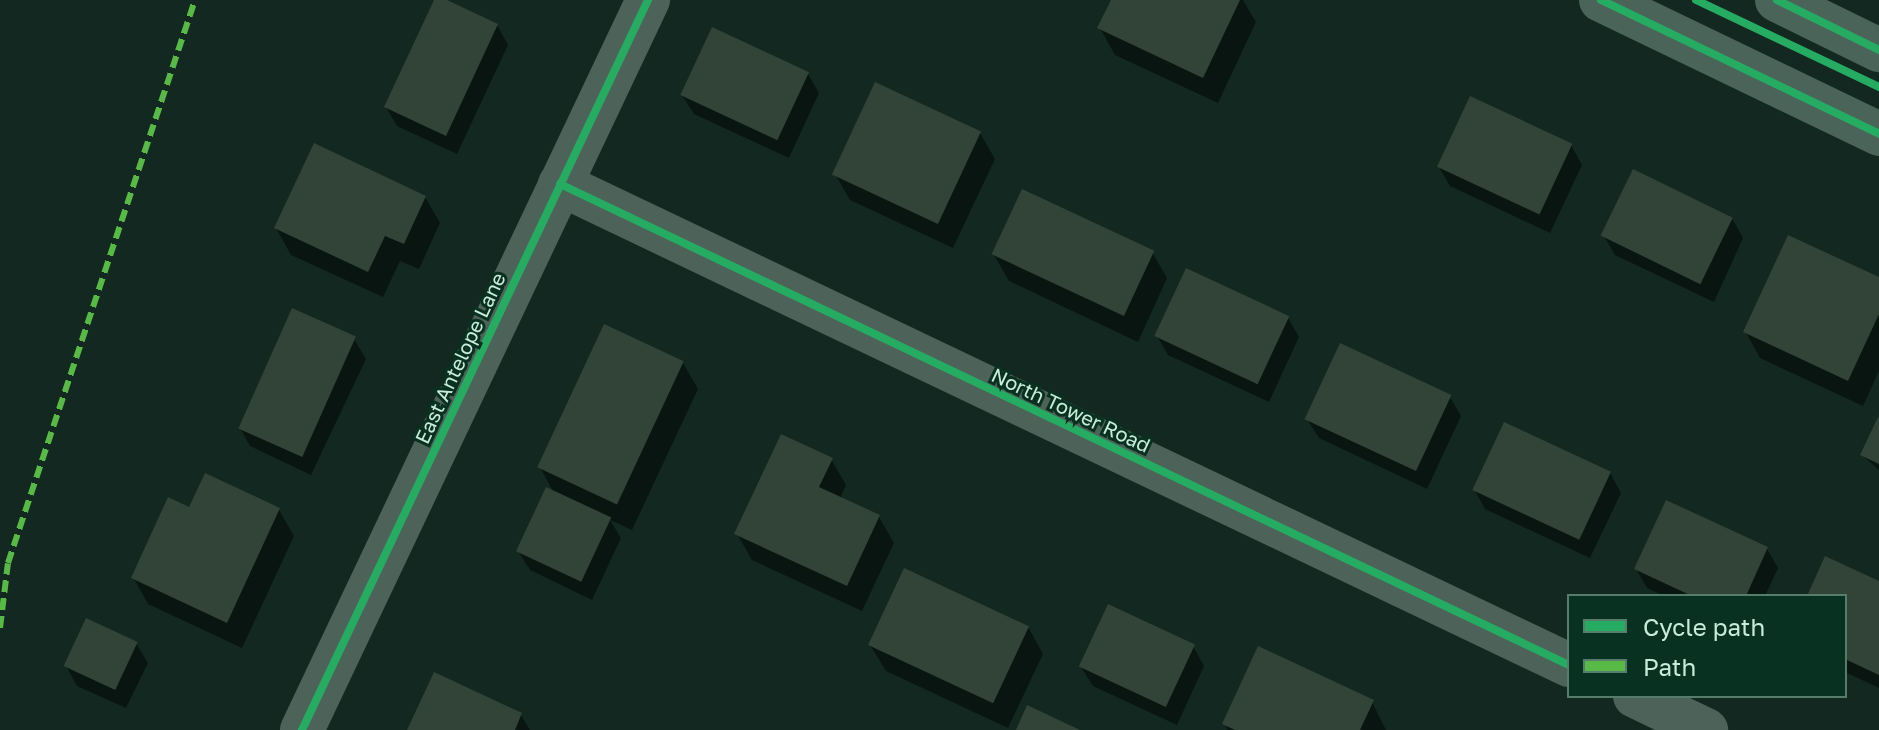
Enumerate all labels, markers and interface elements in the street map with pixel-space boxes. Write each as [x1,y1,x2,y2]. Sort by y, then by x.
street label: East Antelope Lane [410,269,510,447]
street label: North Tower Road [988,363,1154,457]
legend [1567,594,1847,698]
text: Cycle path [1643,612,1765,641]
text: Path [1643,652,1696,681]

